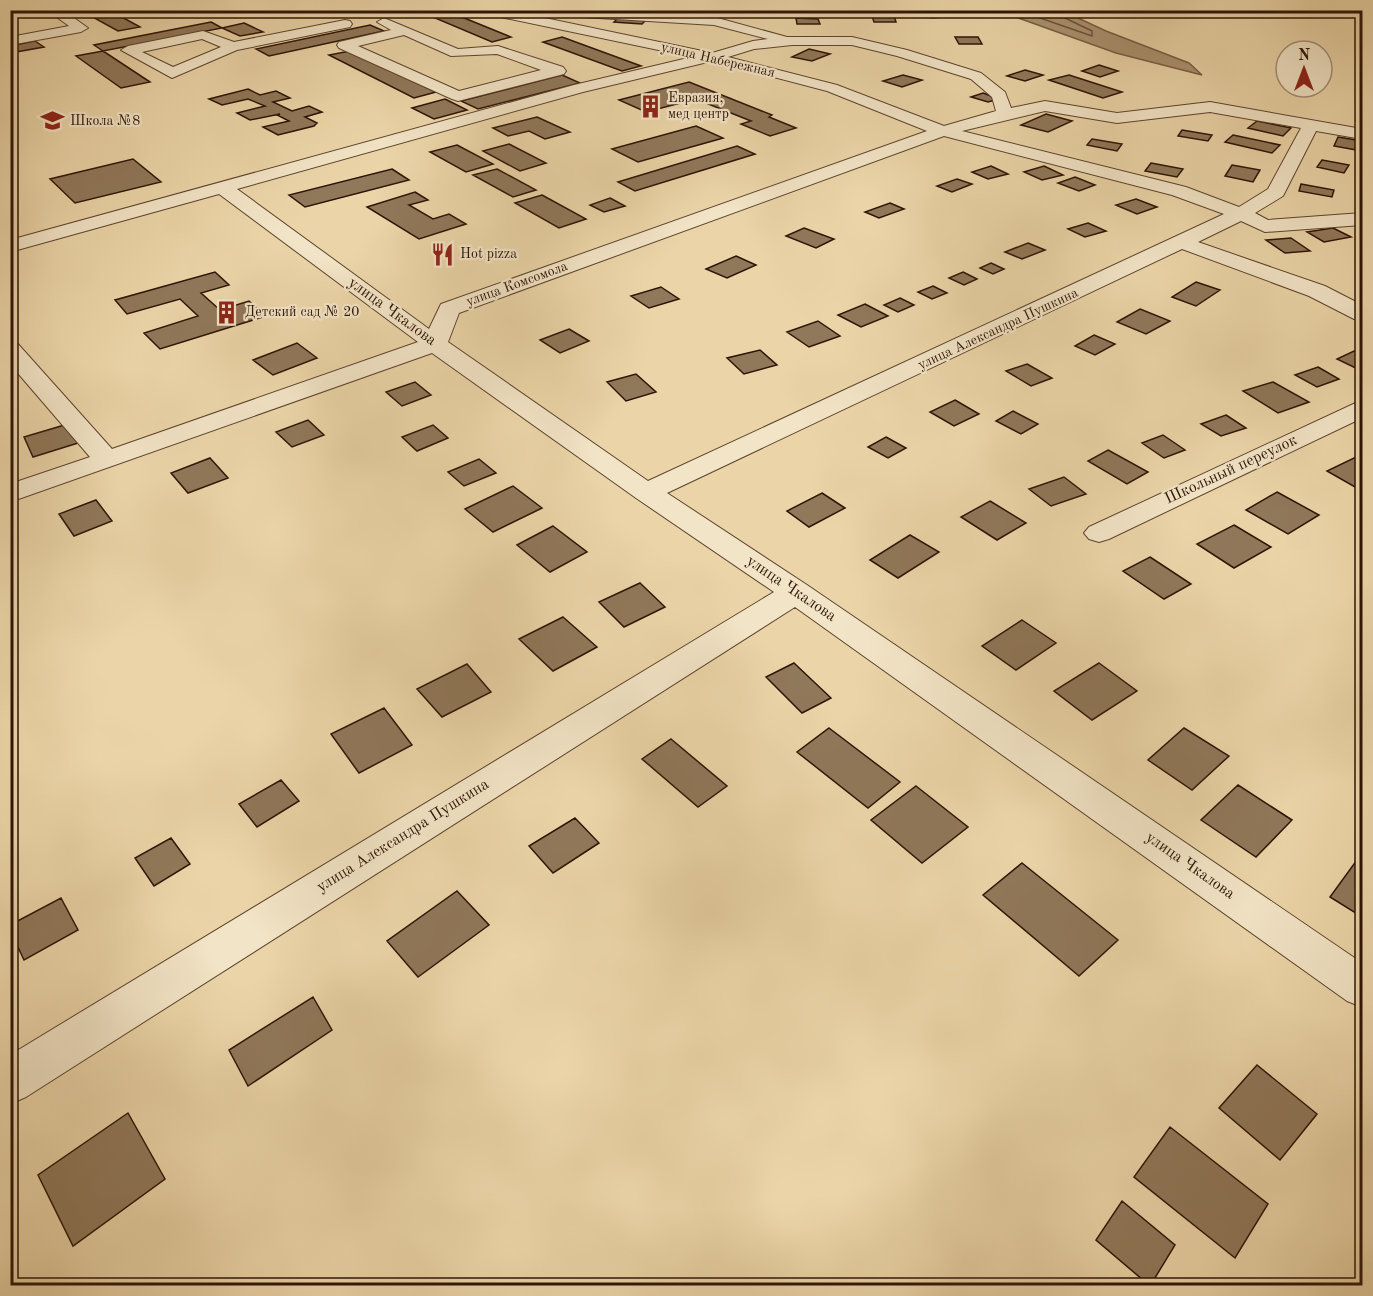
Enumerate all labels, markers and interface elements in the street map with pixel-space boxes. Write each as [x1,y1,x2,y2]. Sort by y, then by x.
north arrow [1274,39,1334,99]
street label: улица Набережная [660,40,776,80]
text: N [1298,48,1311,64]
place label: Евразия, мед центр [668,91,729,121]
building icon: Евразия, мед центр [637,93,663,119]
school or university icon: Школа №8 [39,108,65,134]
place label: Школа №8 [70,114,140,128]
restaurant icon: Hot pizza [429,241,455,267]
place label: Hot pizza [460,247,517,261]
street label: улица Комсомола [464,259,570,309]
street label: улица Чкалова [345,275,439,349]
street label: улица Александра Пушкина [916,286,1080,372]
building icon: Детский сад № 20 [214,299,240,325]
place label: Детский сад № 20 [245,305,359,319]
street label: Школьный переулок [1162,432,1300,508]
street label: улица Чкалова [743,553,839,625]
street label: улица Александра Пушкина [314,776,492,896]
street label: улица Чкалова [1143,829,1238,903]

